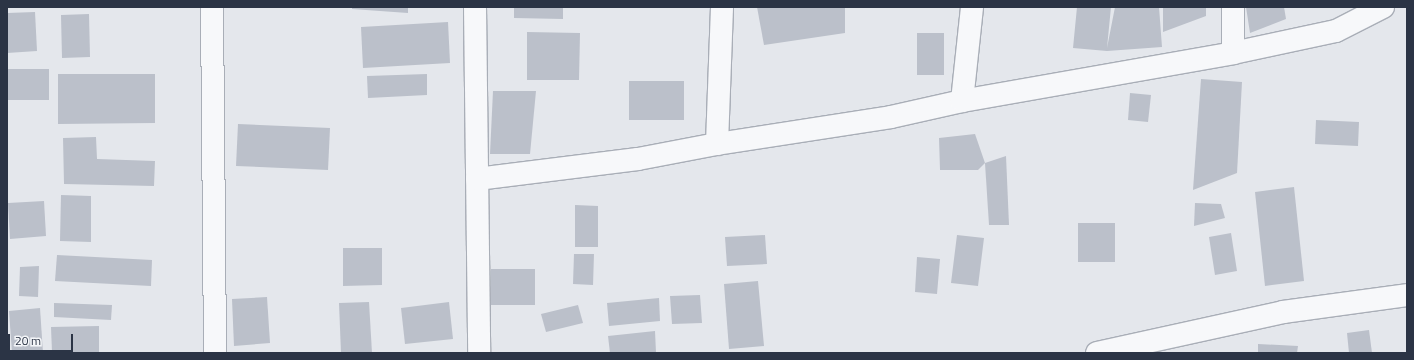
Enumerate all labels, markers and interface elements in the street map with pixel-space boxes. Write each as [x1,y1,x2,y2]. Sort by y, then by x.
scale bar [10,326,75,352]
text: 20 m [15,331,41,350]

